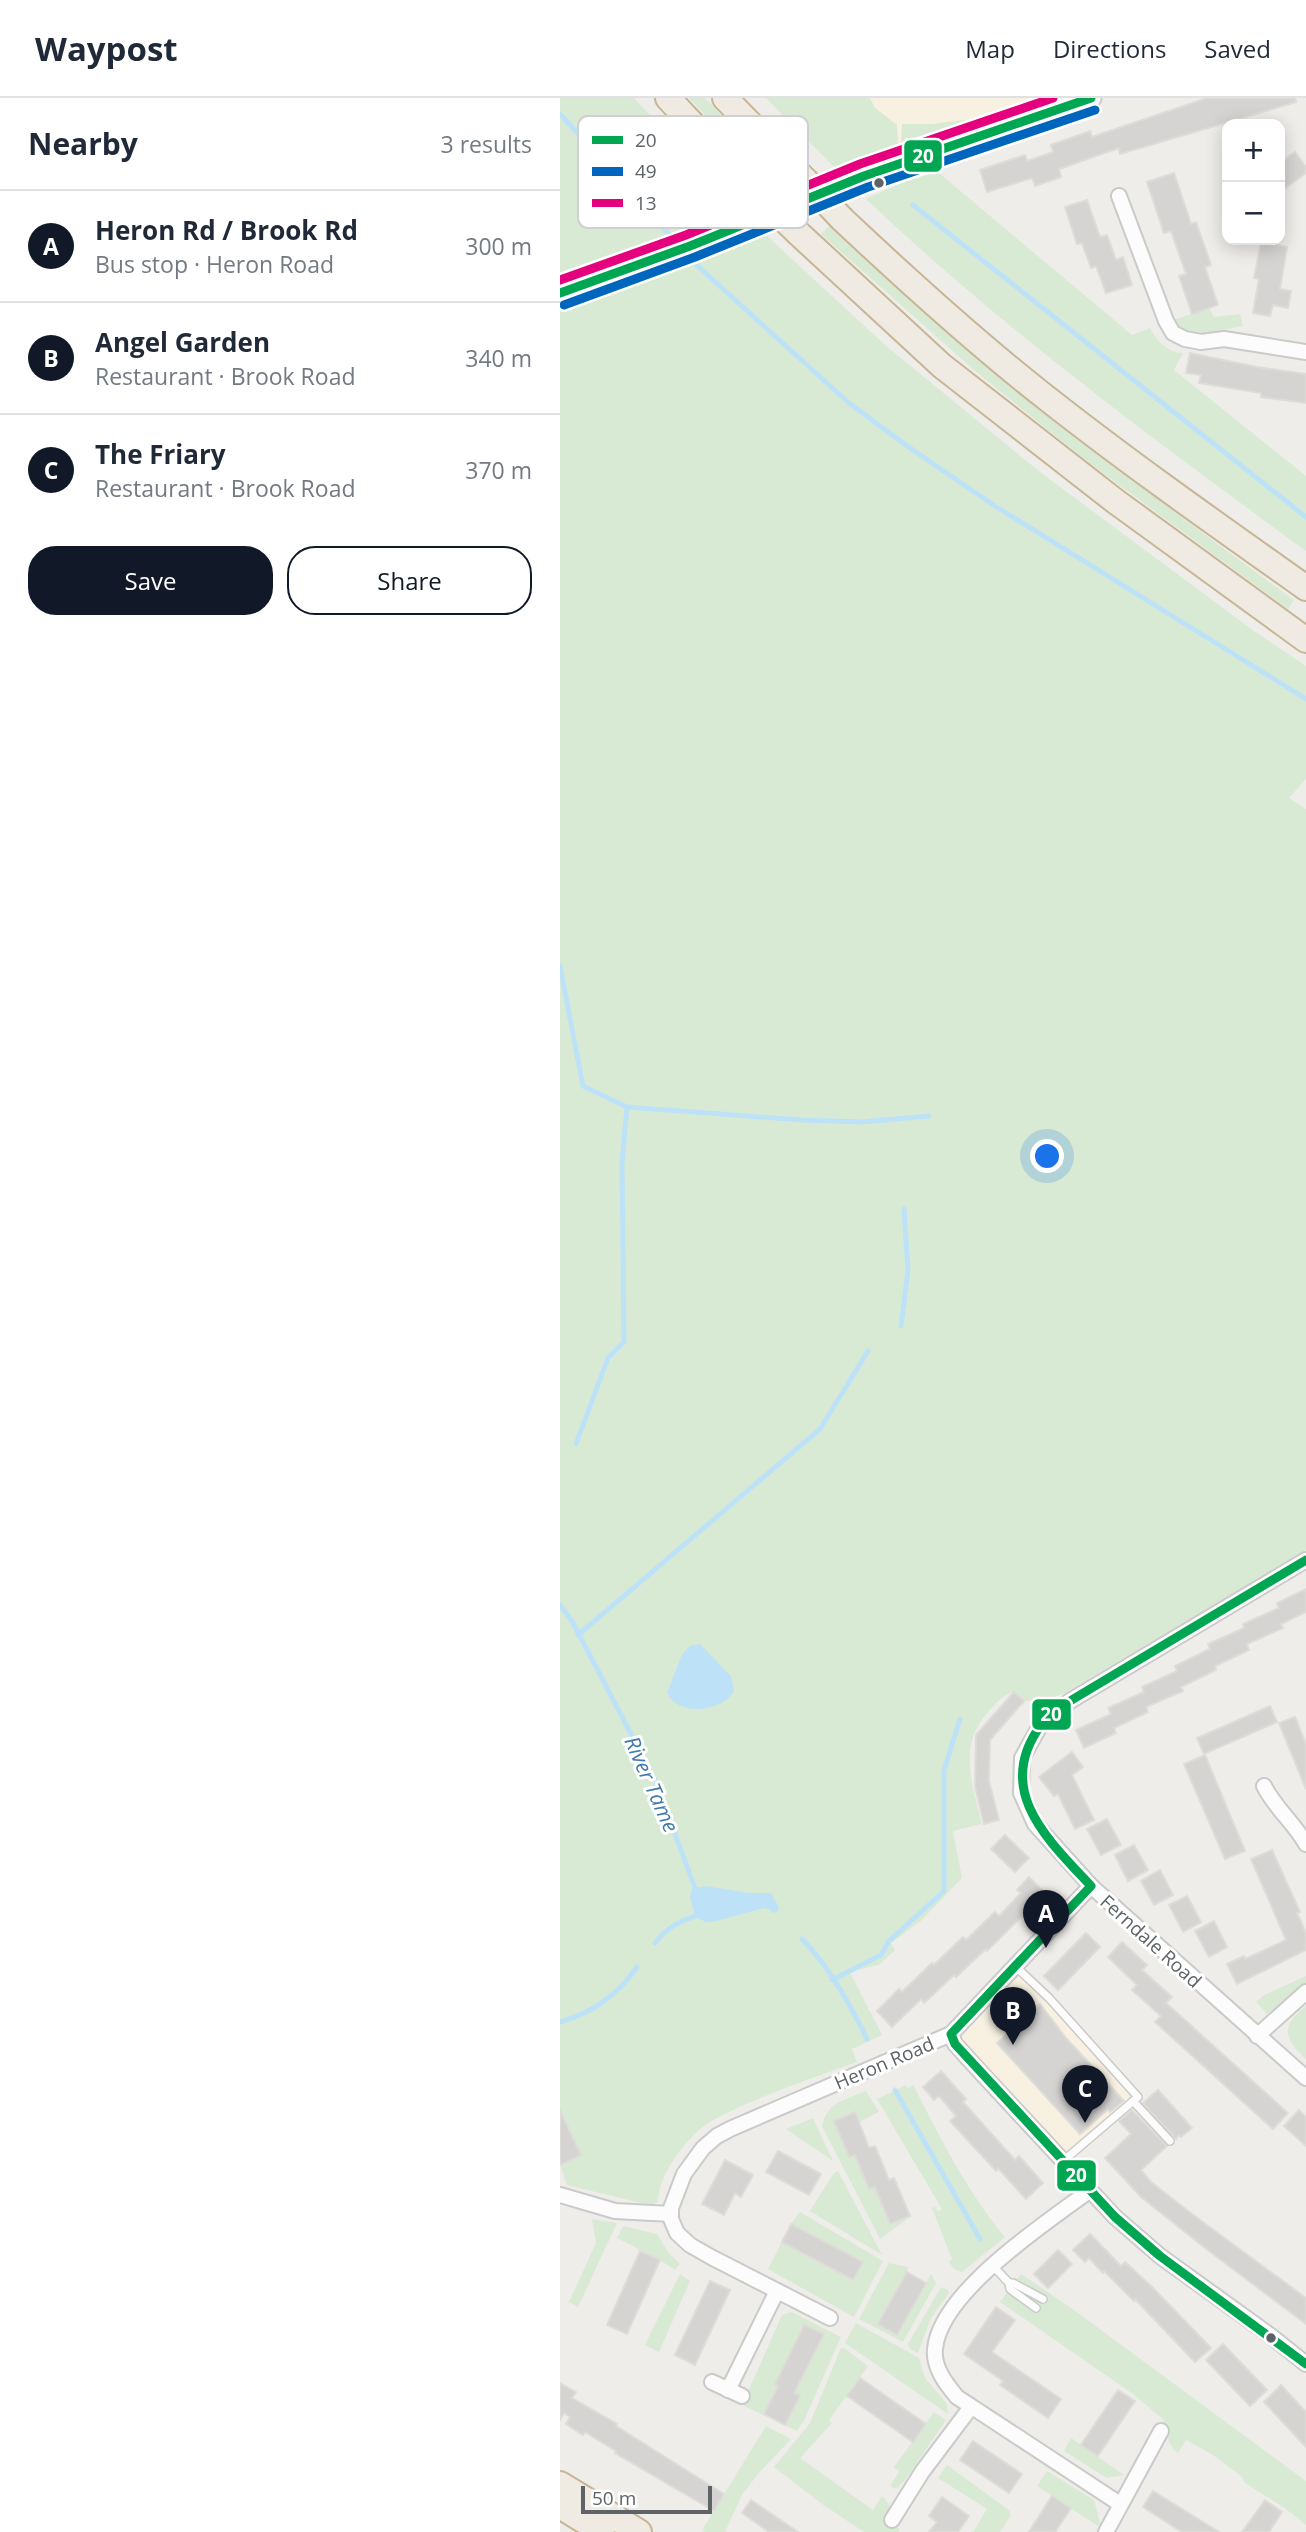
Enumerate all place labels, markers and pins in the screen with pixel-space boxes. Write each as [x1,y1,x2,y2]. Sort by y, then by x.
unlabelled marker [872,176,886,190]
pin: A [1023,1890,1069,1948]
pin: B [990,1987,1036,2045]
pin: C [1062,2065,1108,2123]
unlabelled marker [1264,2331,1278,2345]

